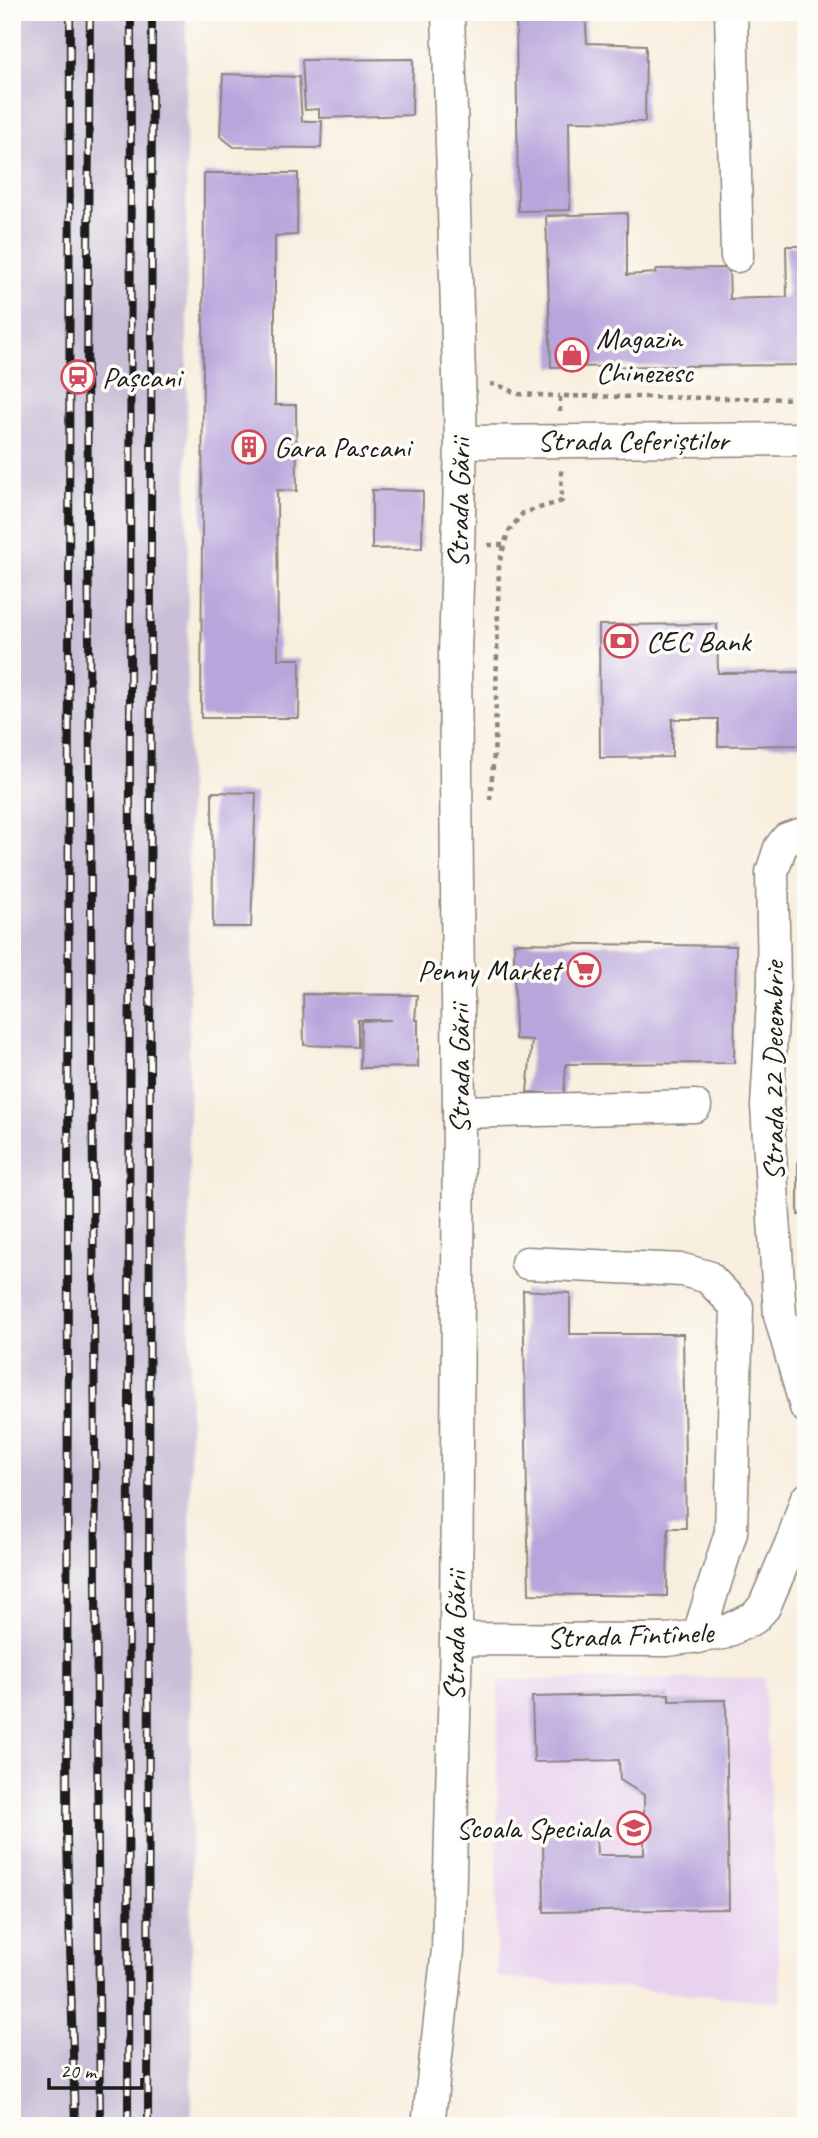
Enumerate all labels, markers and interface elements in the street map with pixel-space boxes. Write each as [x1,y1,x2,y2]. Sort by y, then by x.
place label: Magazin Chinezesc [596,319,694,391]
shop icon: Magazin Chinezesc [553,336,591,374]
station icon: Pașcani [59,358,97,396]
place label: Pașcani [102,358,184,396]
street label: Strada Ceferiștilor [537,421,731,459]
building icon: Gara Pascani [230,428,268,466]
place label: Gara Pascani [274,428,414,466]
street label: Strada Gării [439,434,479,568]
bank icon: CEC Bank [602,622,640,660]
place label: CEC Bank [646,622,752,660]
place label: Penny Market [417,951,564,989]
supermarket icon: Penny Market [565,951,603,989]
street label: Strada 22 Decembrie [754,959,792,1181]
street label: Strada Gării [440,1001,478,1134]
street label: Strada Gării [435,1567,475,1701]
street label: Strada Fîntînele [546,1613,716,1657]
place label: Scoala Speciala [456,1809,612,1847]
school or university icon: Scoala Speciala [615,1809,653,1847]
scale bar [49,2047,142,2091]
text: 20 m [60,2058,98,2084]

